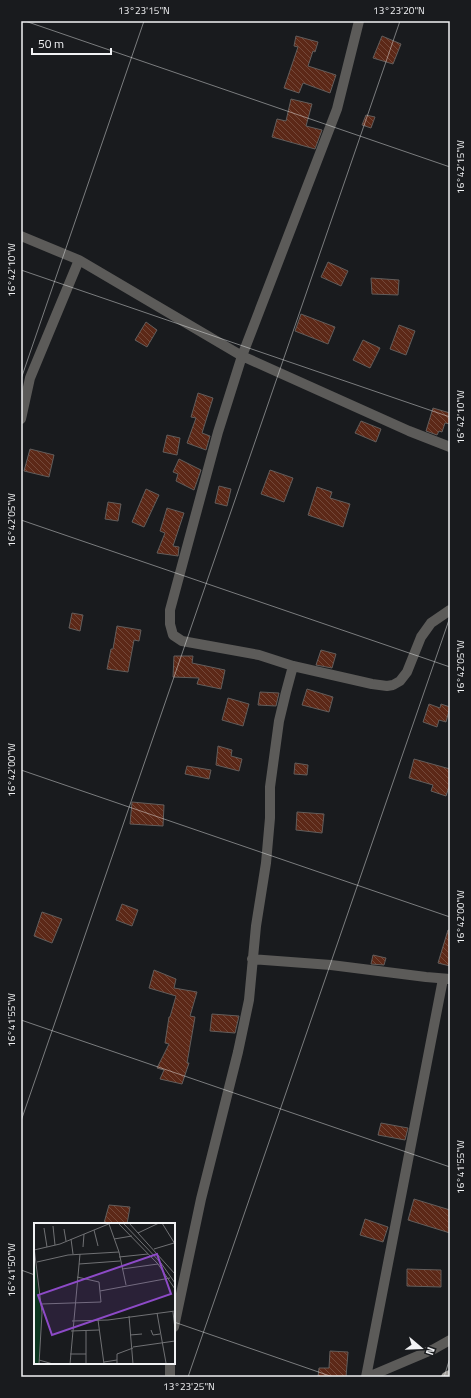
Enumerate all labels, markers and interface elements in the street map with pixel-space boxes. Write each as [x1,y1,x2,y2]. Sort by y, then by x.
text: 13°23'15"N [118,3,170,18]
text: 13°23'20"N [373,3,425,18]
scale bar [32,30,111,56]
text: 50 m [38,34,64,53]
text: 16°42'15"W [453,140,468,194]
text: 16°42'10"W [4,243,19,297]
text: 16°42'10"W [453,390,468,444]
text: 16°42'05"W [4,493,19,547]
text: 16°42'05"W [453,640,468,694]
text: 16°42'00"W [4,743,19,797]
text: 16°42'00"W [453,890,468,944]
text: 16°41'55"W [4,993,19,1047]
text: 16°41'55"W [453,1140,468,1194]
inset map [34,1223,175,1364]
text: 16°41'50"W [4,1243,19,1297]
north arrow [401,1328,441,1368]
text: N [422,1345,439,1357]
text: 13°23'25"N [163,1379,215,1394]

